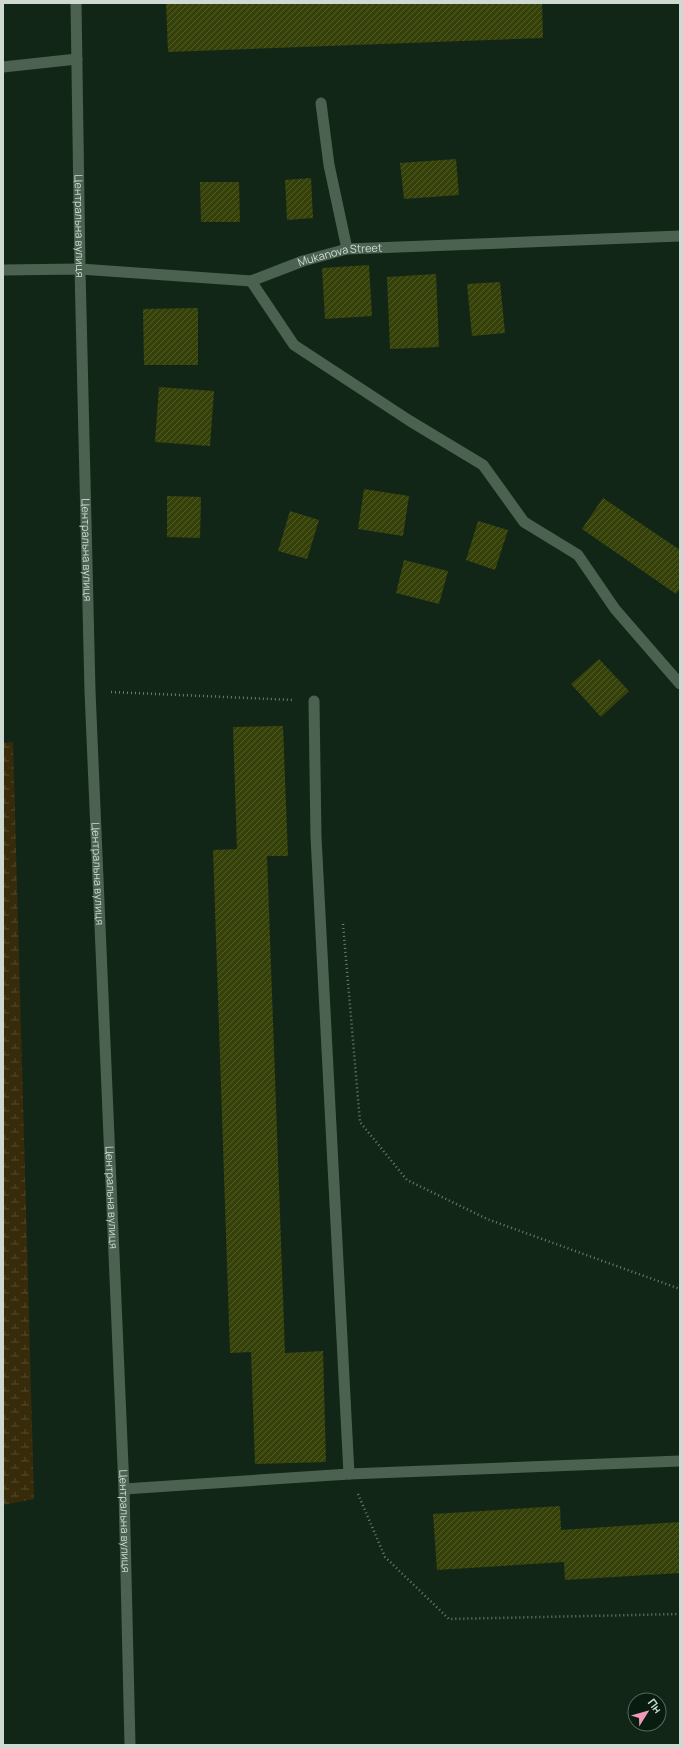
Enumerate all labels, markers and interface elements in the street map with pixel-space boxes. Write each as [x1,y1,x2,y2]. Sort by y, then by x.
street label: Центральна вулиця [72,174,88,278]
street label: Mukanova Street [295,240,383,269]
street label: Центральна вулиця [78,498,96,602]
street label: Центральна вулиця [89,822,108,925]
street label: Центральна вулиця [102,1146,122,1249]
street label: Центральна вулиця [116,1469,134,1573]
north arrow [627,1692,667,1732]
text: Пн [645,1695,666,1716]

